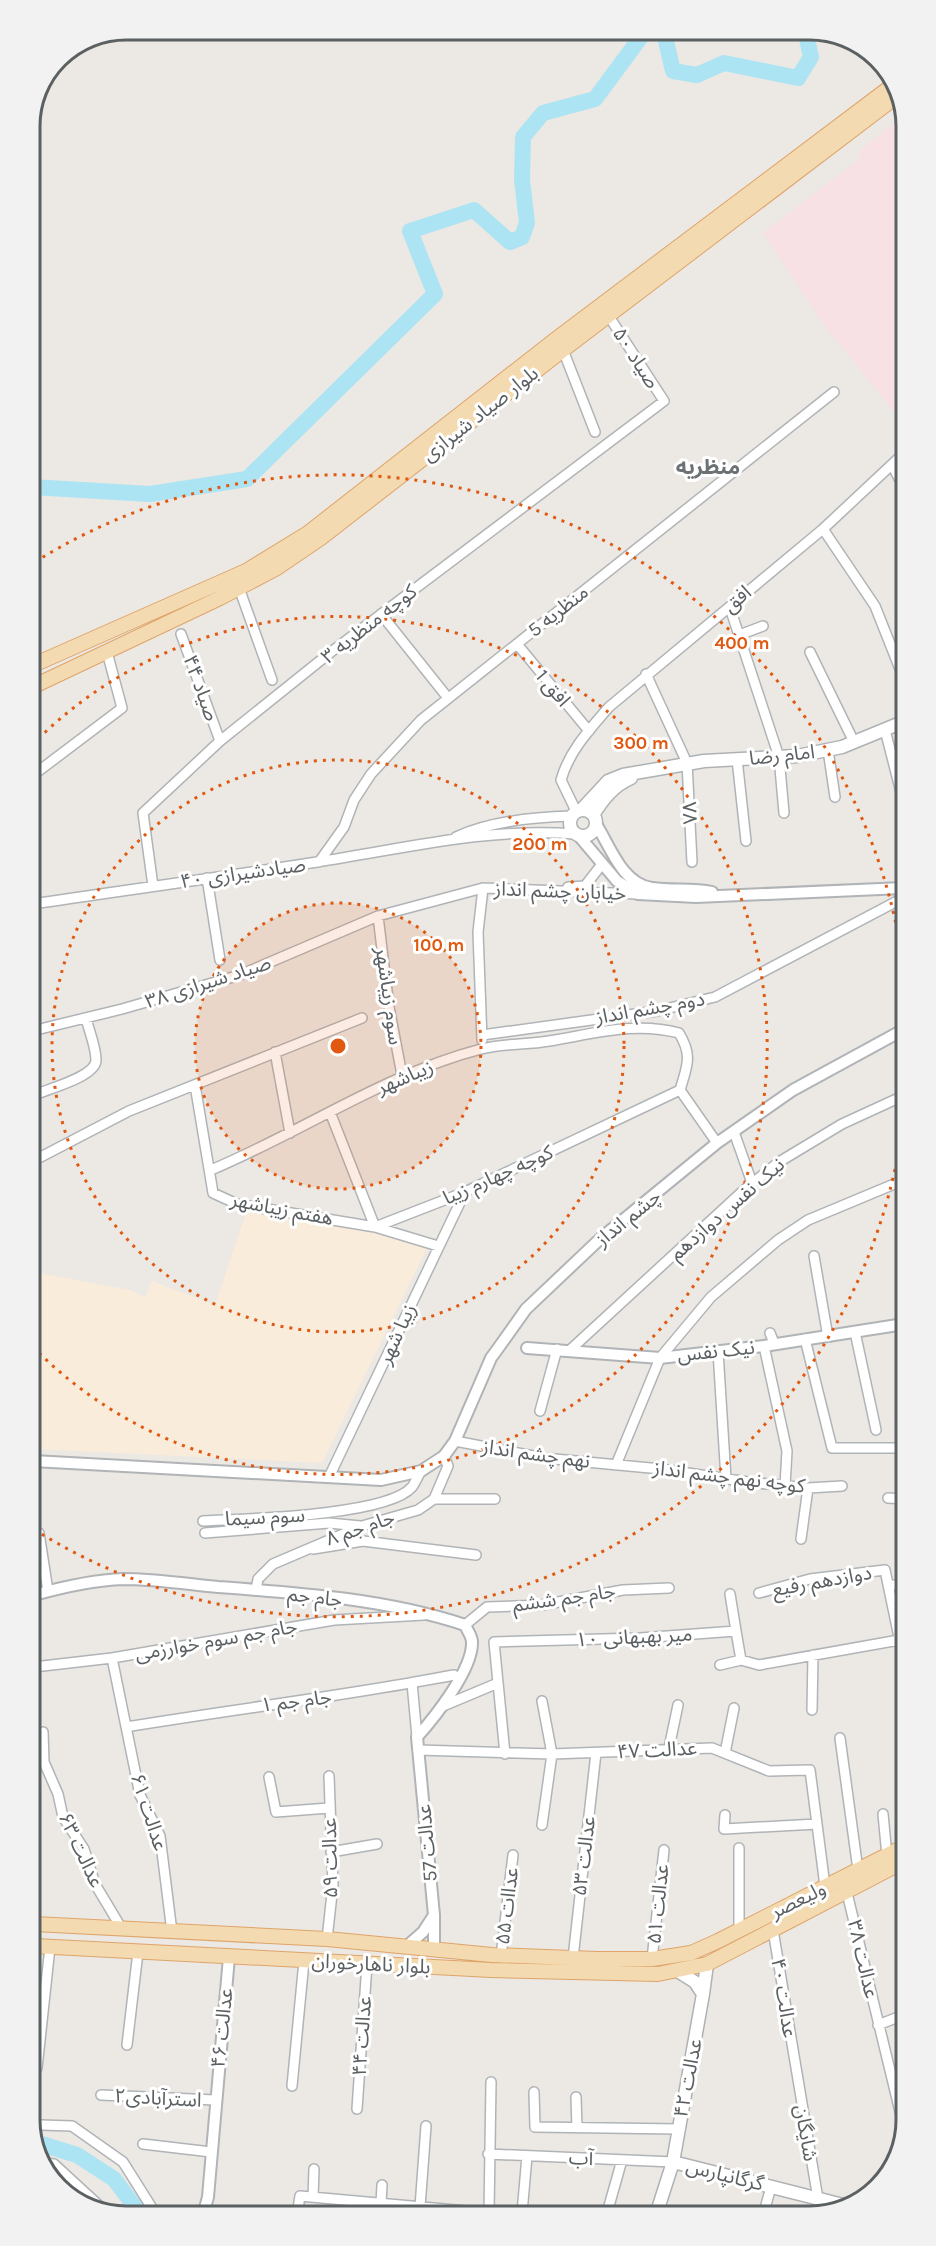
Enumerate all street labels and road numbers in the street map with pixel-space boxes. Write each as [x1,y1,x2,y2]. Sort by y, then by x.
street label: صیاد ۵۰ [608,323,664,393]
street label: بلوار صیاد شیرازی [417,361,543,467]
street label: کوچه منظریه ۳ [317,579,423,669]
street label: منظریه 5 [523,580,593,642]
street label: افق [718,581,756,618]
street label: صیاد ۴۴ [178,652,224,724]
street label: افق 1 [530,665,575,712]
street label: امام رضا [748,740,816,773]
street label: ۷۸ [678,800,702,825]
street label: ۴۰ صیادشیرازی [179,853,307,893]
street label: خیابان چشم انداز [492,877,627,908]
street label: سوم زیباشهر [368,945,407,1047]
street label: صیاد شیرازی ۳۸ [142,951,274,1013]
street label: دوم چشم انداز [593,987,707,1032]
street label: زیباشهر [372,1055,437,1100]
street label: کوچه چهارم زیبا [439,1140,559,1212]
street label: نیک نفس دوازدهم [665,1153,791,1267]
street label: چشم انداز [590,1185,667,1254]
street label: هفتم زیباشهر [227,1188,335,1233]
street label: زیبا شهر [373,1300,421,1369]
street label: نیک نفس [676,1335,756,1367]
street label: نهم چشم انداز [479,1435,592,1476]
street label: کوچه نهم چشم انداز [650,1456,807,1501]
street label: سوم سیما [224,1503,306,1534]
street label: ۸ جام جم [323,1506,398,1553]
street label: دوازدهم رفیع [770,1561,874,1604]
street label: جام جم ششم [511,1579,617,1620]
street label: جام جم [286,1582,344,1615]
street label: جام جم سوم خوارزمی [133,1614,299,1669]
street label: ۱۰ میر بهبهانی [575,1622,693,1652]
street label: ۱ جام جم [259,1685,333,1720]
street label: عدالت ۴۷ [616,1736,698,1764]
street label: عدالت ۶۱ [126,1770,172,1854]
street label: عدالت 57 [412,1803,442,1883]
street label: عدالت ۶۳ [54,1809,108,1891]
street label: عدالت ۵۳ [568,1815,600,1897]
street label: عدالت ۵۹ [318,1818,342,1898]
street label: عدالت ۵۱ [642,1863,674,1945]
street label: عداات ۵۵ [491,1866,523,1946]
street label: ولیعصر [766,1877,830,1924]
street label: عدالت ۳۸ [843,1917,883,2001]
street label: بلوار ناهارخوران [311,1949,431,1979]
street label: عدالت ۴۰ [766,1957,802,2039]
street label: ۴۶ عدالت [206,1987,238,2069]
street label: ۴۴ عدالت [348,1995,376,2077]
street label: عدالت ۴۲ [669,2036,707,2120]
street label: استرآبادی۲ [114,2084,202,2112]
street label: شایگان [790,2103,822,2163]
street label: آب [568,2146,595,2170]
street label: گرگانپارس [684,2154,767,2197]

